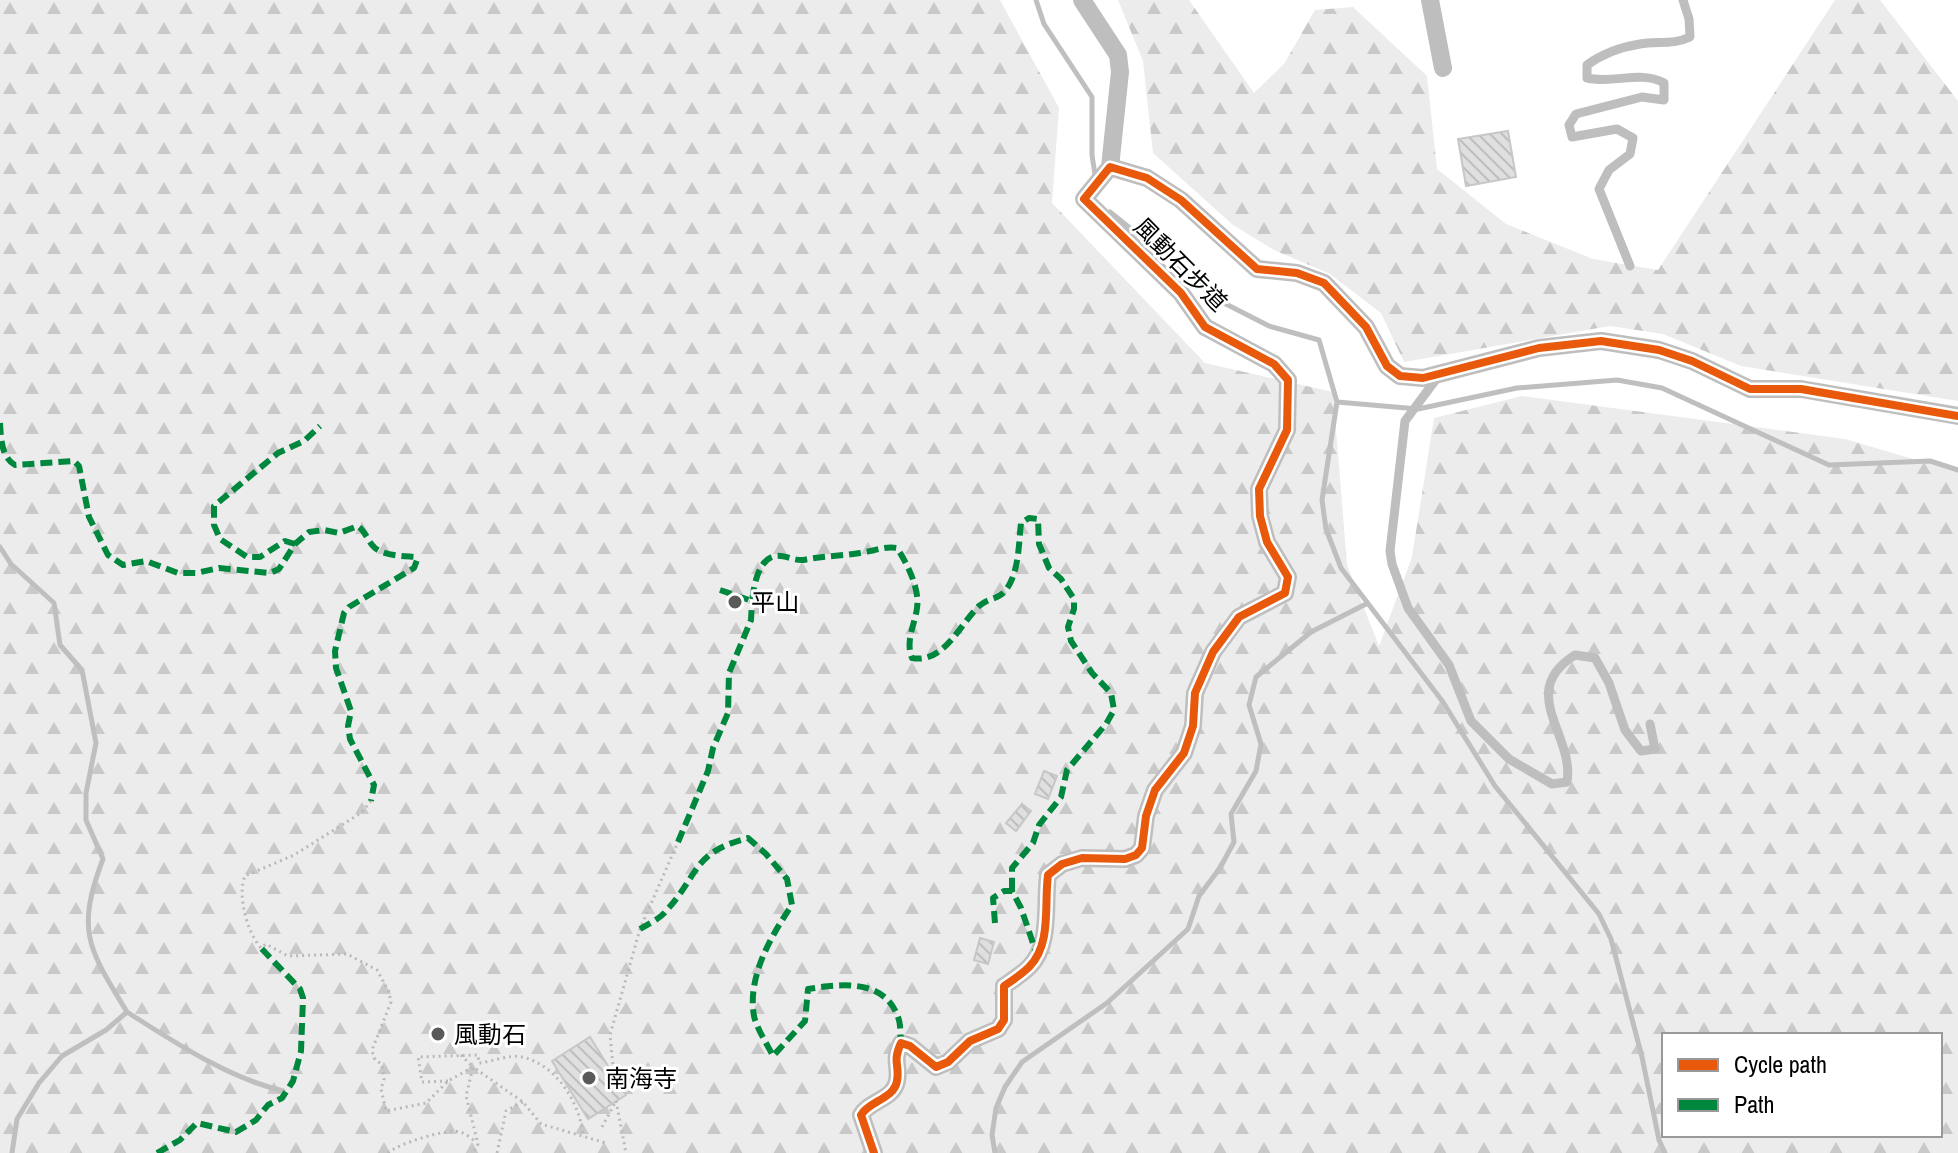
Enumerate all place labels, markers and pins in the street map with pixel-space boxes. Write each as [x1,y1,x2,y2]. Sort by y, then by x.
place label: 平山 [751,586,799,618]
marker: 平山 [726,593,744,611]
place label: 風動石 [454,1018,526,1050]
marker: 風動石 [429,1025,447,1043]
place label: 南海寺 [605,1062,677,1094]
marker: 南海寺 [580,1069,598,1087]

